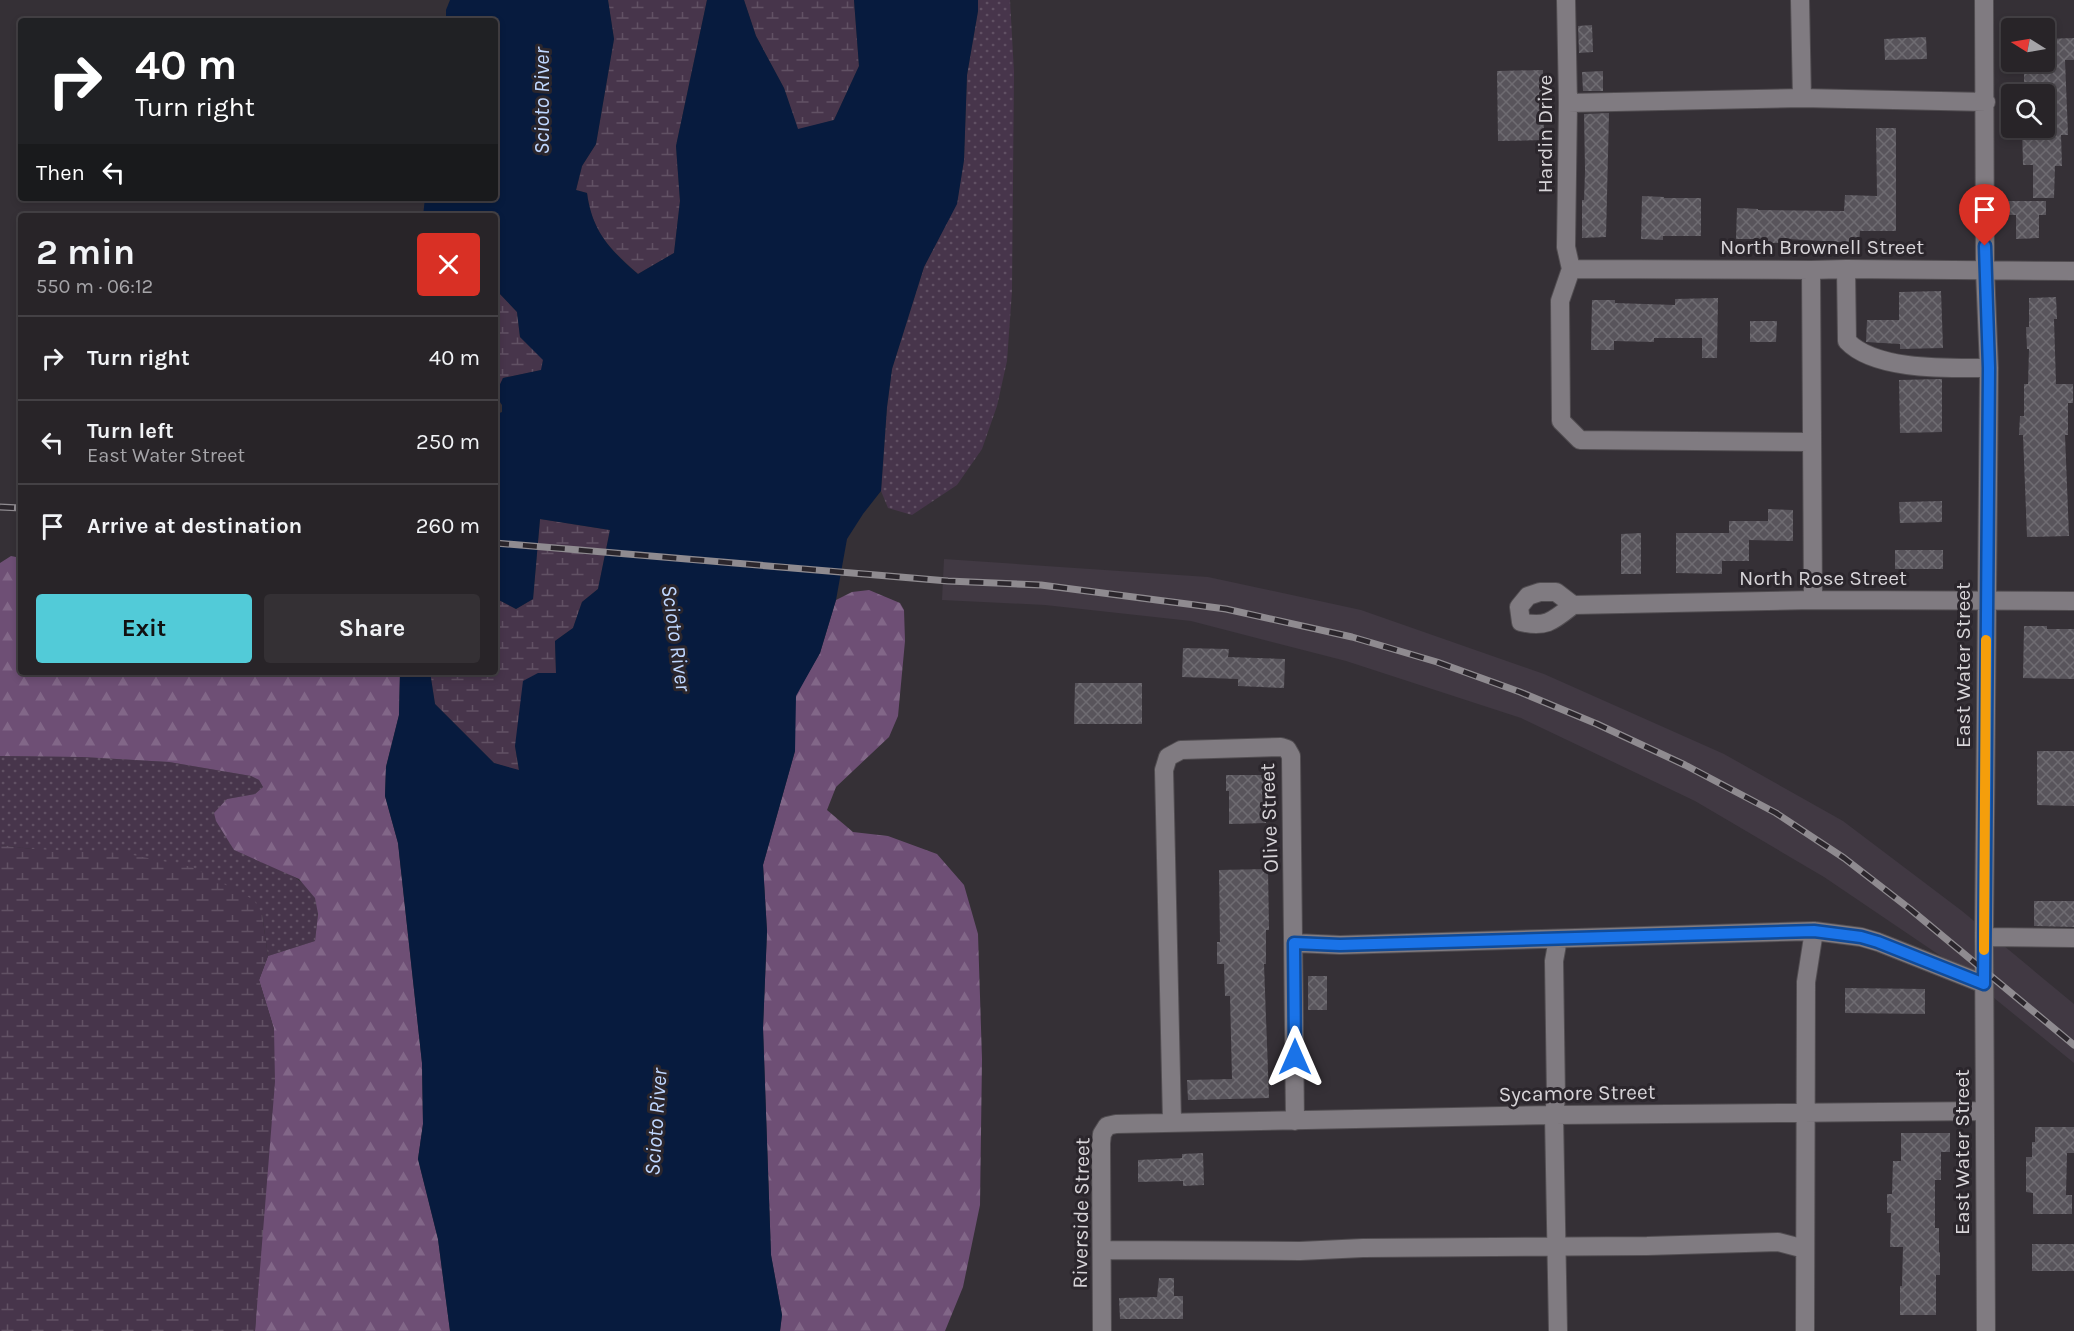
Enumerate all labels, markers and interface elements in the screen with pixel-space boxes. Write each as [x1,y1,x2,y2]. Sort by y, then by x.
north arrow [2001,18,2055,72]
map controls [2001,18,2055,138]
text: 40 m [135,40,237,90]
icon: right [36,42,114,120]
water label: Scioto River [529,46,555,155]
street label: Hardin Drive [1533,75,1557,193]
button: search [2001,84,2055,138]
text: Turn right [135,91,255,123]
icon: left [97,156,130,189]
text: Then [36,160,85,186]
pin [1959,184,2010,246]
icon: arrive [1968,193,2001,226]
text: 2 min [36,231,135,273]
button: close [417,233,480,296]
street label: North Brownell Street [1720,235,1924,259]
text: 550 m · 06:12 [36,275,153,298]
icon: right [36,342,69,375]
text: Turn right [87,345,190,371]
text: 40 m [429,345,480,371]
text: Turn left [87,418,174,444]
icon: left [36,426,69,459]
text: 250 m [416,429,480,455]
text: East Water Street [87,444,245,467]
icon: arrive [36,510,69,543]
text: Arrive at destination [87,513,302,539]
text: 260 m [416,513,480,539]
street label: North Rose Street [1739,566,1907,590]
street label: East Water Street [1951,582,1975,748]
water label: Scioto River [656,583,697,695]
button: Exit [36,594,252,663]
button: Share [264,594,480,663]
street label: Olive Street [1255,763,1283,873]
position arrow [1263,1025,1327,1089]
water label: Scioto River [639,1066,673,1177]
street label: East Water Street [1950,1069,1974,1235]
street label: Sycamore Street [1498,1080,1656,1106]
street label: Riverside Street [1068,1137,1094,1289]

